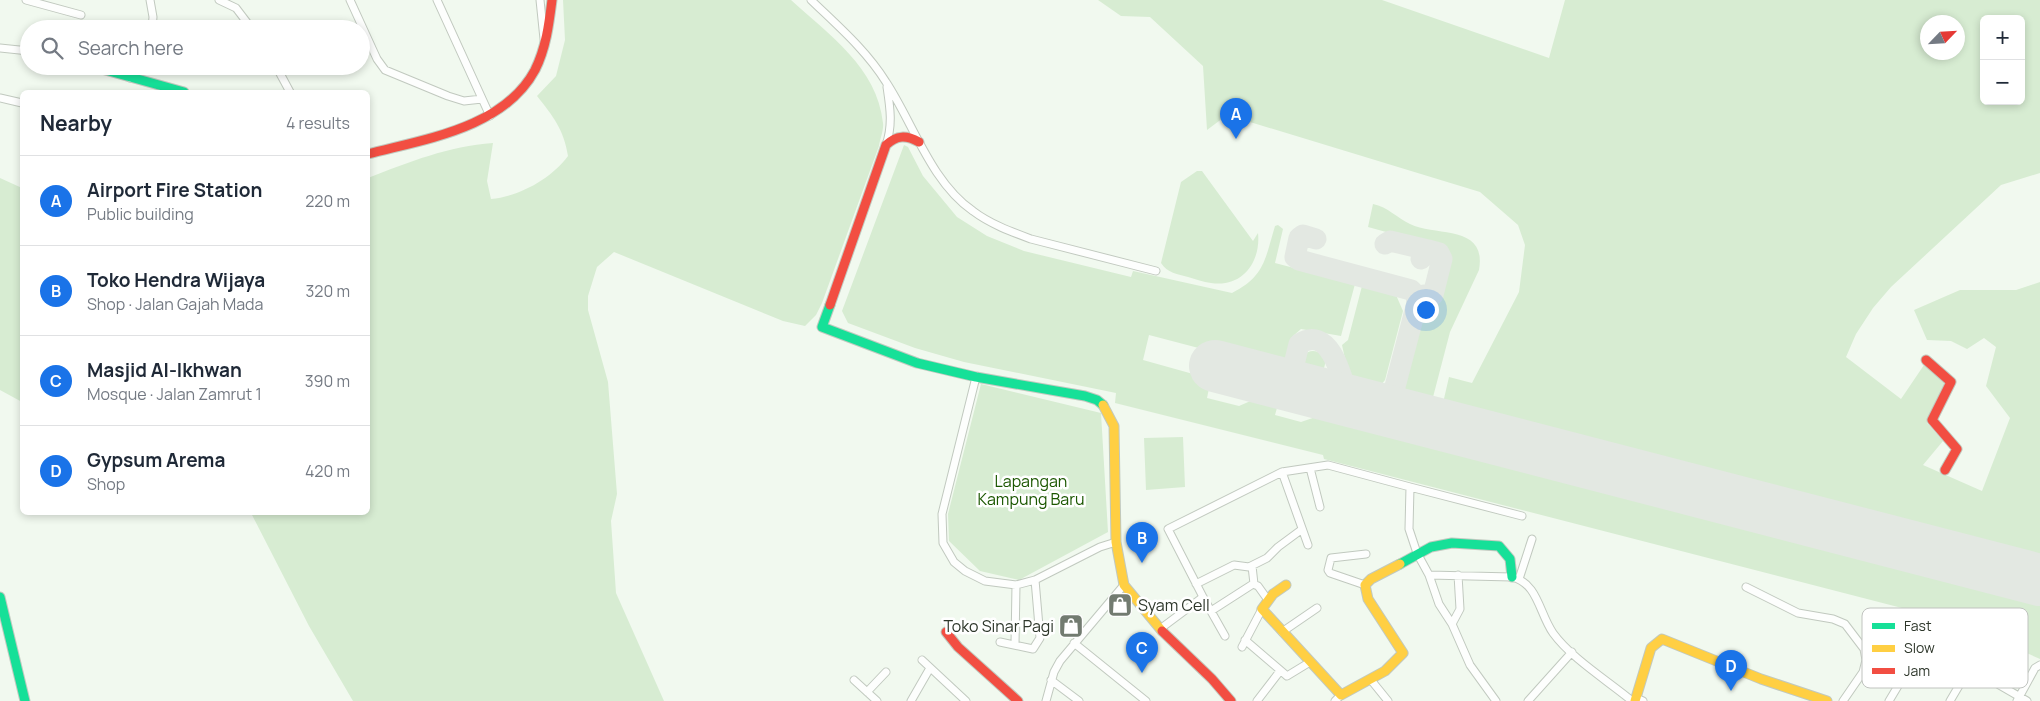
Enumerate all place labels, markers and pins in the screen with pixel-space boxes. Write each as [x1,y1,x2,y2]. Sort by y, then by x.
pin: A [1220,98,1252,139]
pin: B [1126,522,1158,563]
shop icon: Syam Cell [1107,592,1133,618]
place label: Syam Cell [1138,594,1210,616]
shop icon: Toko Sinar Pagi [1058,613,1084,639]
place label: Toko Sinar Pagi [943,615,1054,637]
pin: C [1126,632,1158,673]
pin: D [1715,650,1747,691]

